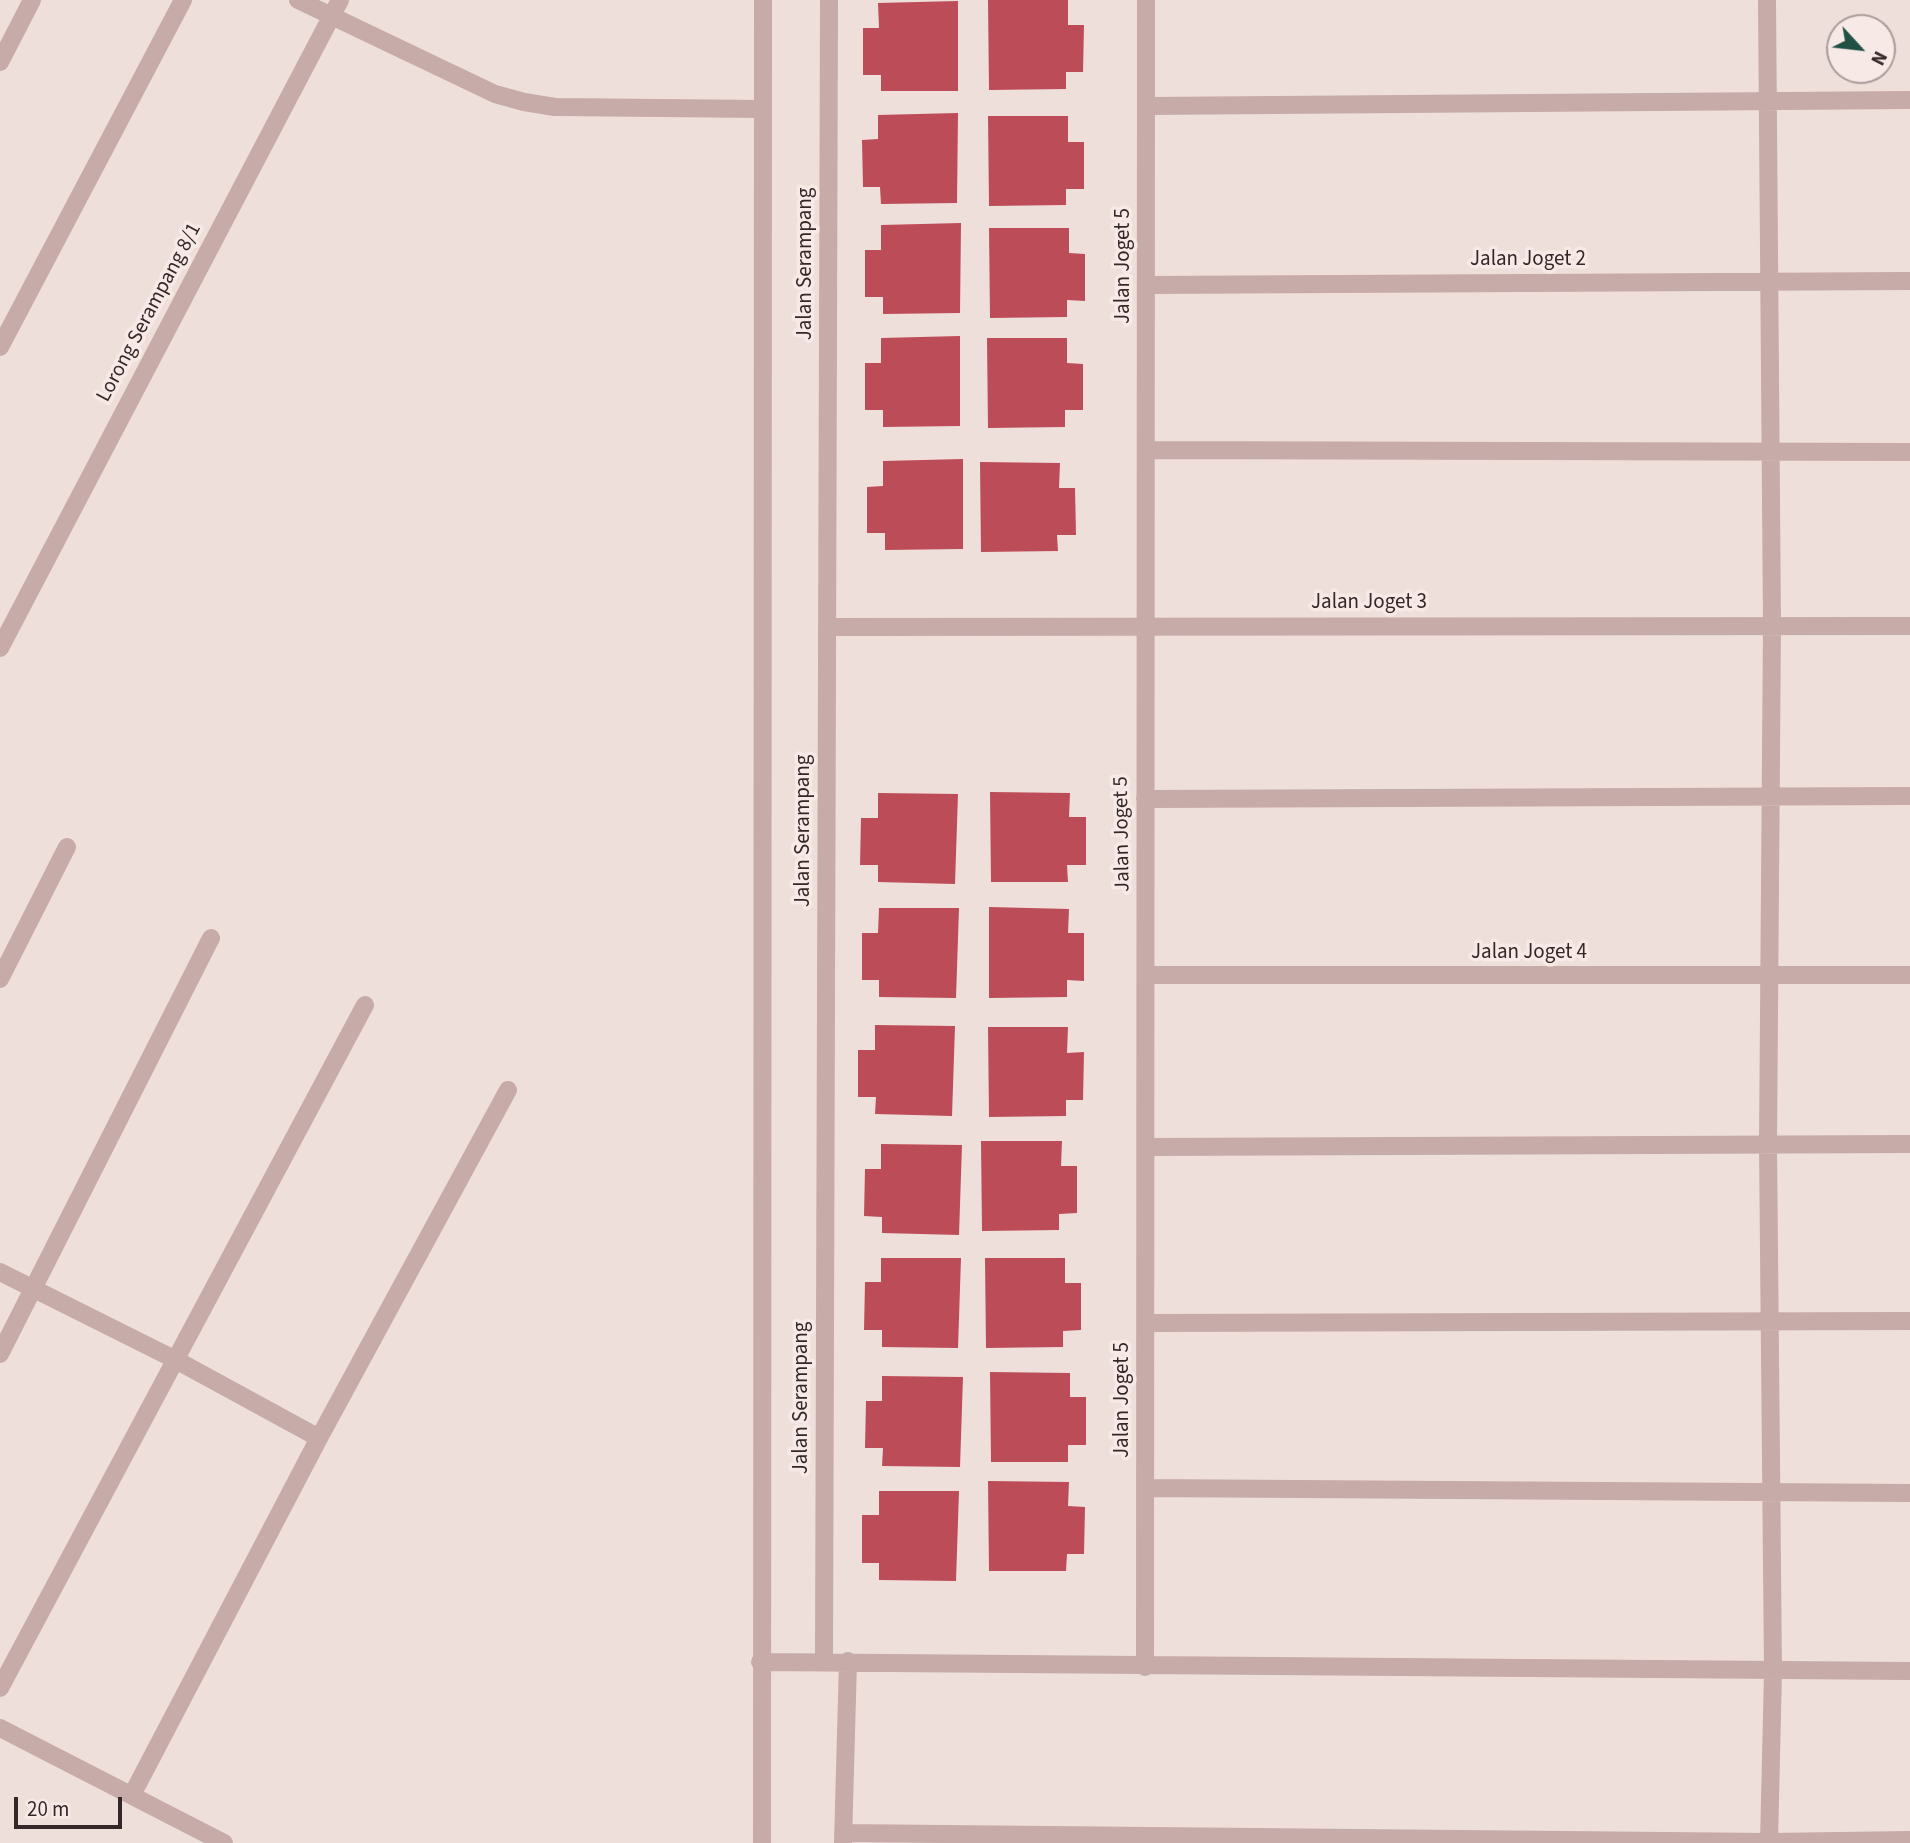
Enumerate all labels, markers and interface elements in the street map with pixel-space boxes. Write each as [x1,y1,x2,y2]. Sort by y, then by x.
north arrow [1826,14,1896,84]
text: N [1863,46,1893,70]
street label: Jalan Serampang [793,188,819,340]
street label: Jalan Joget 5 [1111,208,1137,324]
street label: Lorong Serampang 8/1 [92,219,208,407]
street label: Jalan Joget 2 [1470,247,1586,273]
street label: Jalan Joget 3 [1311,590,1427,616]
street label: Jalan Serampang [791,755,817,907]
street label: Jalan Joget 5 [1109,776,1137,892]
street label: Jalan Joget 4 [1471,940,1587,966]
street label: Jalan Serampang [789,1322,815,1474]
street label: Jalan Joget 5 [1110,1342,1136,1458]
scale bar [18,1784,126,1828]
text: 20 m [27,1794,69,1824]

